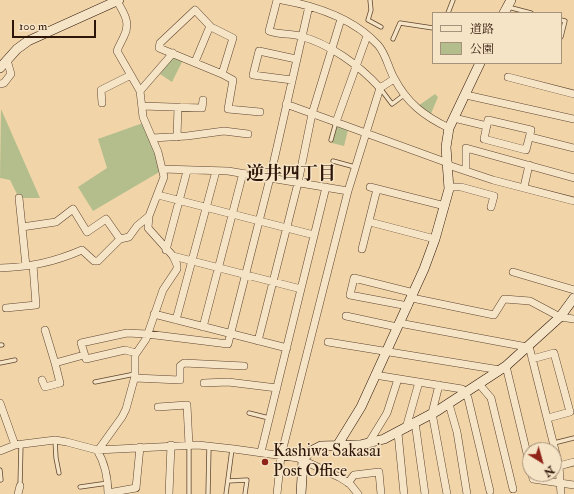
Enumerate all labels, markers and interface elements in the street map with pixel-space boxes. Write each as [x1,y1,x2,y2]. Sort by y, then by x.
scale bar [14,12,98,38]
legend [432,12,562,64]
text: 100 m [19,19,47,34]
text: 道路 [470,22,494,37]
text: 公園 [470,42,494,57]
district label: 逆井四丁目 [246,164,336,186]
place label: Kashiwa Sakasai Post Office [273,442,381,482]
north arrow [522,442,562,482]
marker: Kashiwa Sakasai Post Office [260,457,270,467]
text: N [541,463,557,479]

